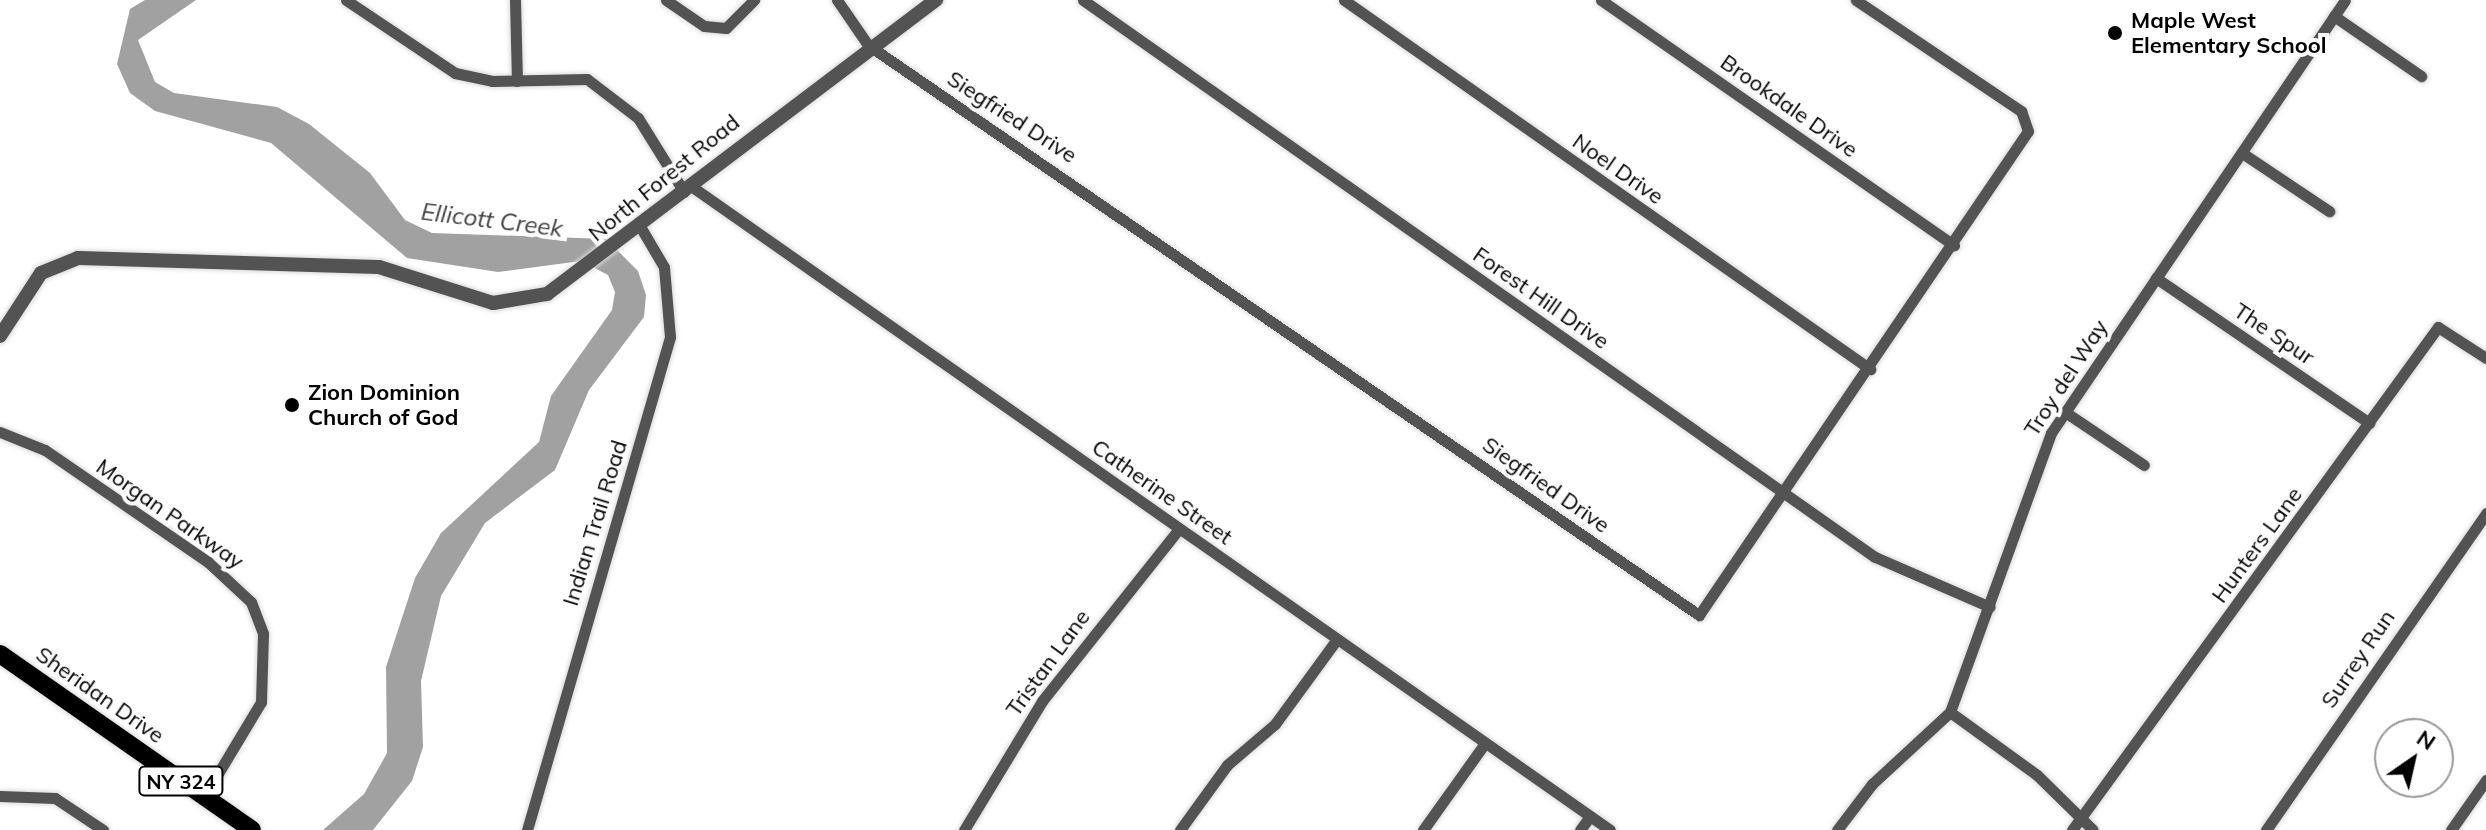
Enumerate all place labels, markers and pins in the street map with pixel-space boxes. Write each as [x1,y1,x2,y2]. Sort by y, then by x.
place label: Maple West Elementary School [2131,7,2327,58]
marker: Maple West Elementary School [2106,24,2124,42]
place label: Zion Dominion Church of God [308,379,460,430]
marker: Zion Dominion Church of God [283,396,301,414]

